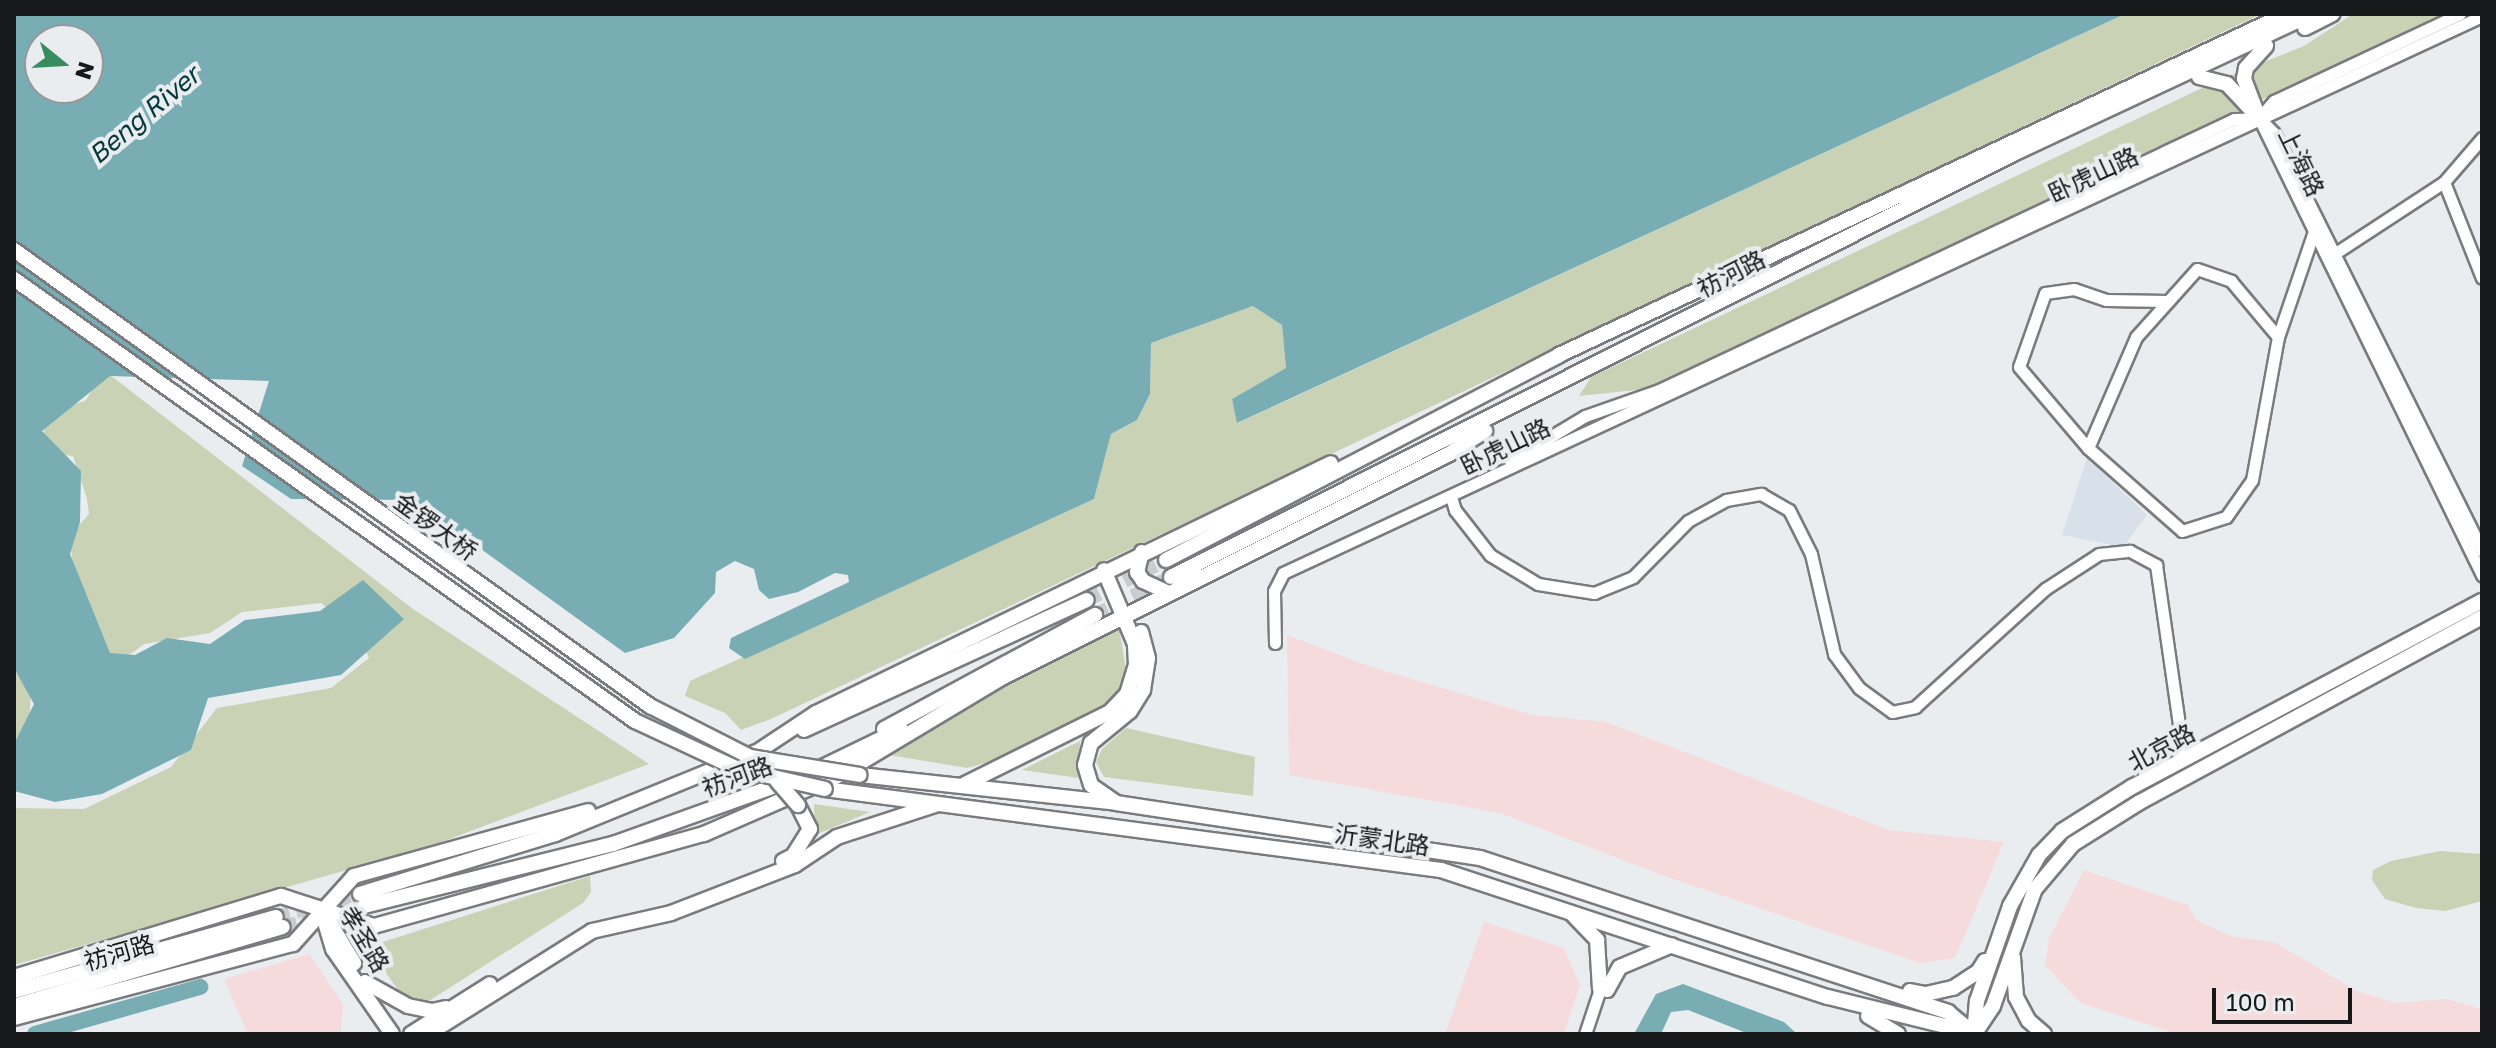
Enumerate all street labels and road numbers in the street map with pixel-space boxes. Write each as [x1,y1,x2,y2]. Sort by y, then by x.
street label: 上海路 [2273,123,2331,201]
street label: 卧虎山路 [2043,141,2143,207]
street label: 祊河路 [1692,244,1770,302]
street label: 卧虎山路 [1456,412,1554,480]
street label: 金锣大桥 [389,486,483,566]
street label: 北京路 [2122,717,2200,777]
street label: 祊河路 [698,750,776,802]
street label: 沂蒙北路 [1332,818,1432,860]
street label: 孝圣路 [334,901,396,977]
street label: 祊河路 [80,928,158,976]

